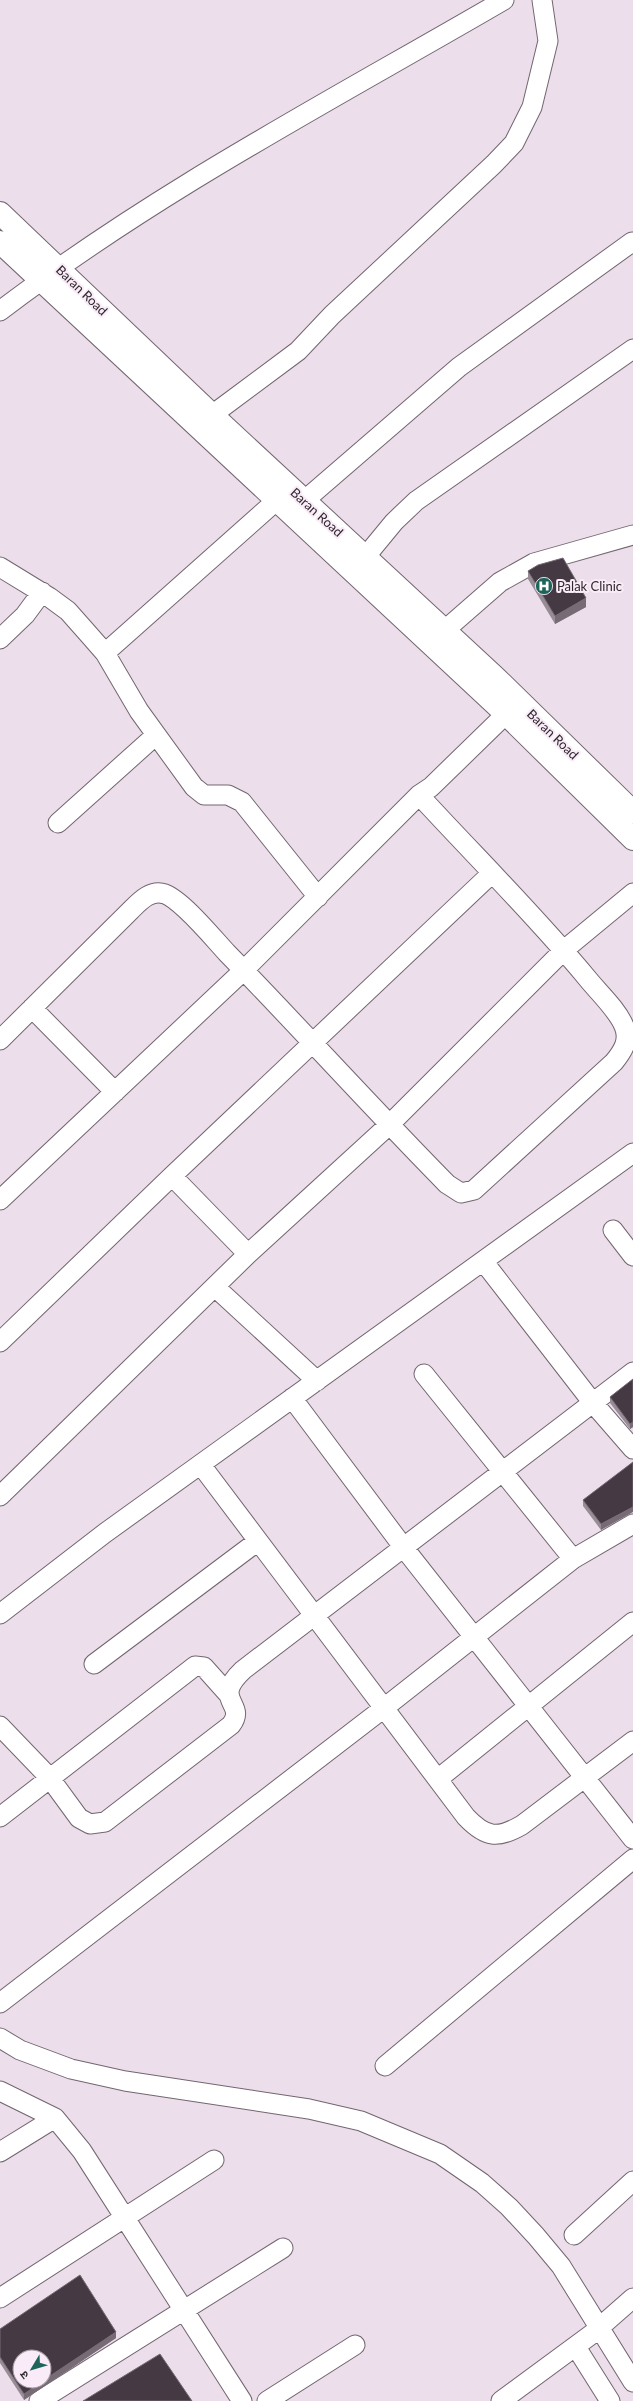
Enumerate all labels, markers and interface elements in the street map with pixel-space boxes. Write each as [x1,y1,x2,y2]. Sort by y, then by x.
street label: Baran Road [53,262,111,318]
street label: Baran Road [287,484,347,540]
hospital icon: Palak Clinic [534,576,554,596]
place label: Palak Clinic [557,578,622,594]
street label: Baran Road [524,706,582,762]
north arrow [12,2349,52,2389]
text: उ [16,2368,31,2382]

